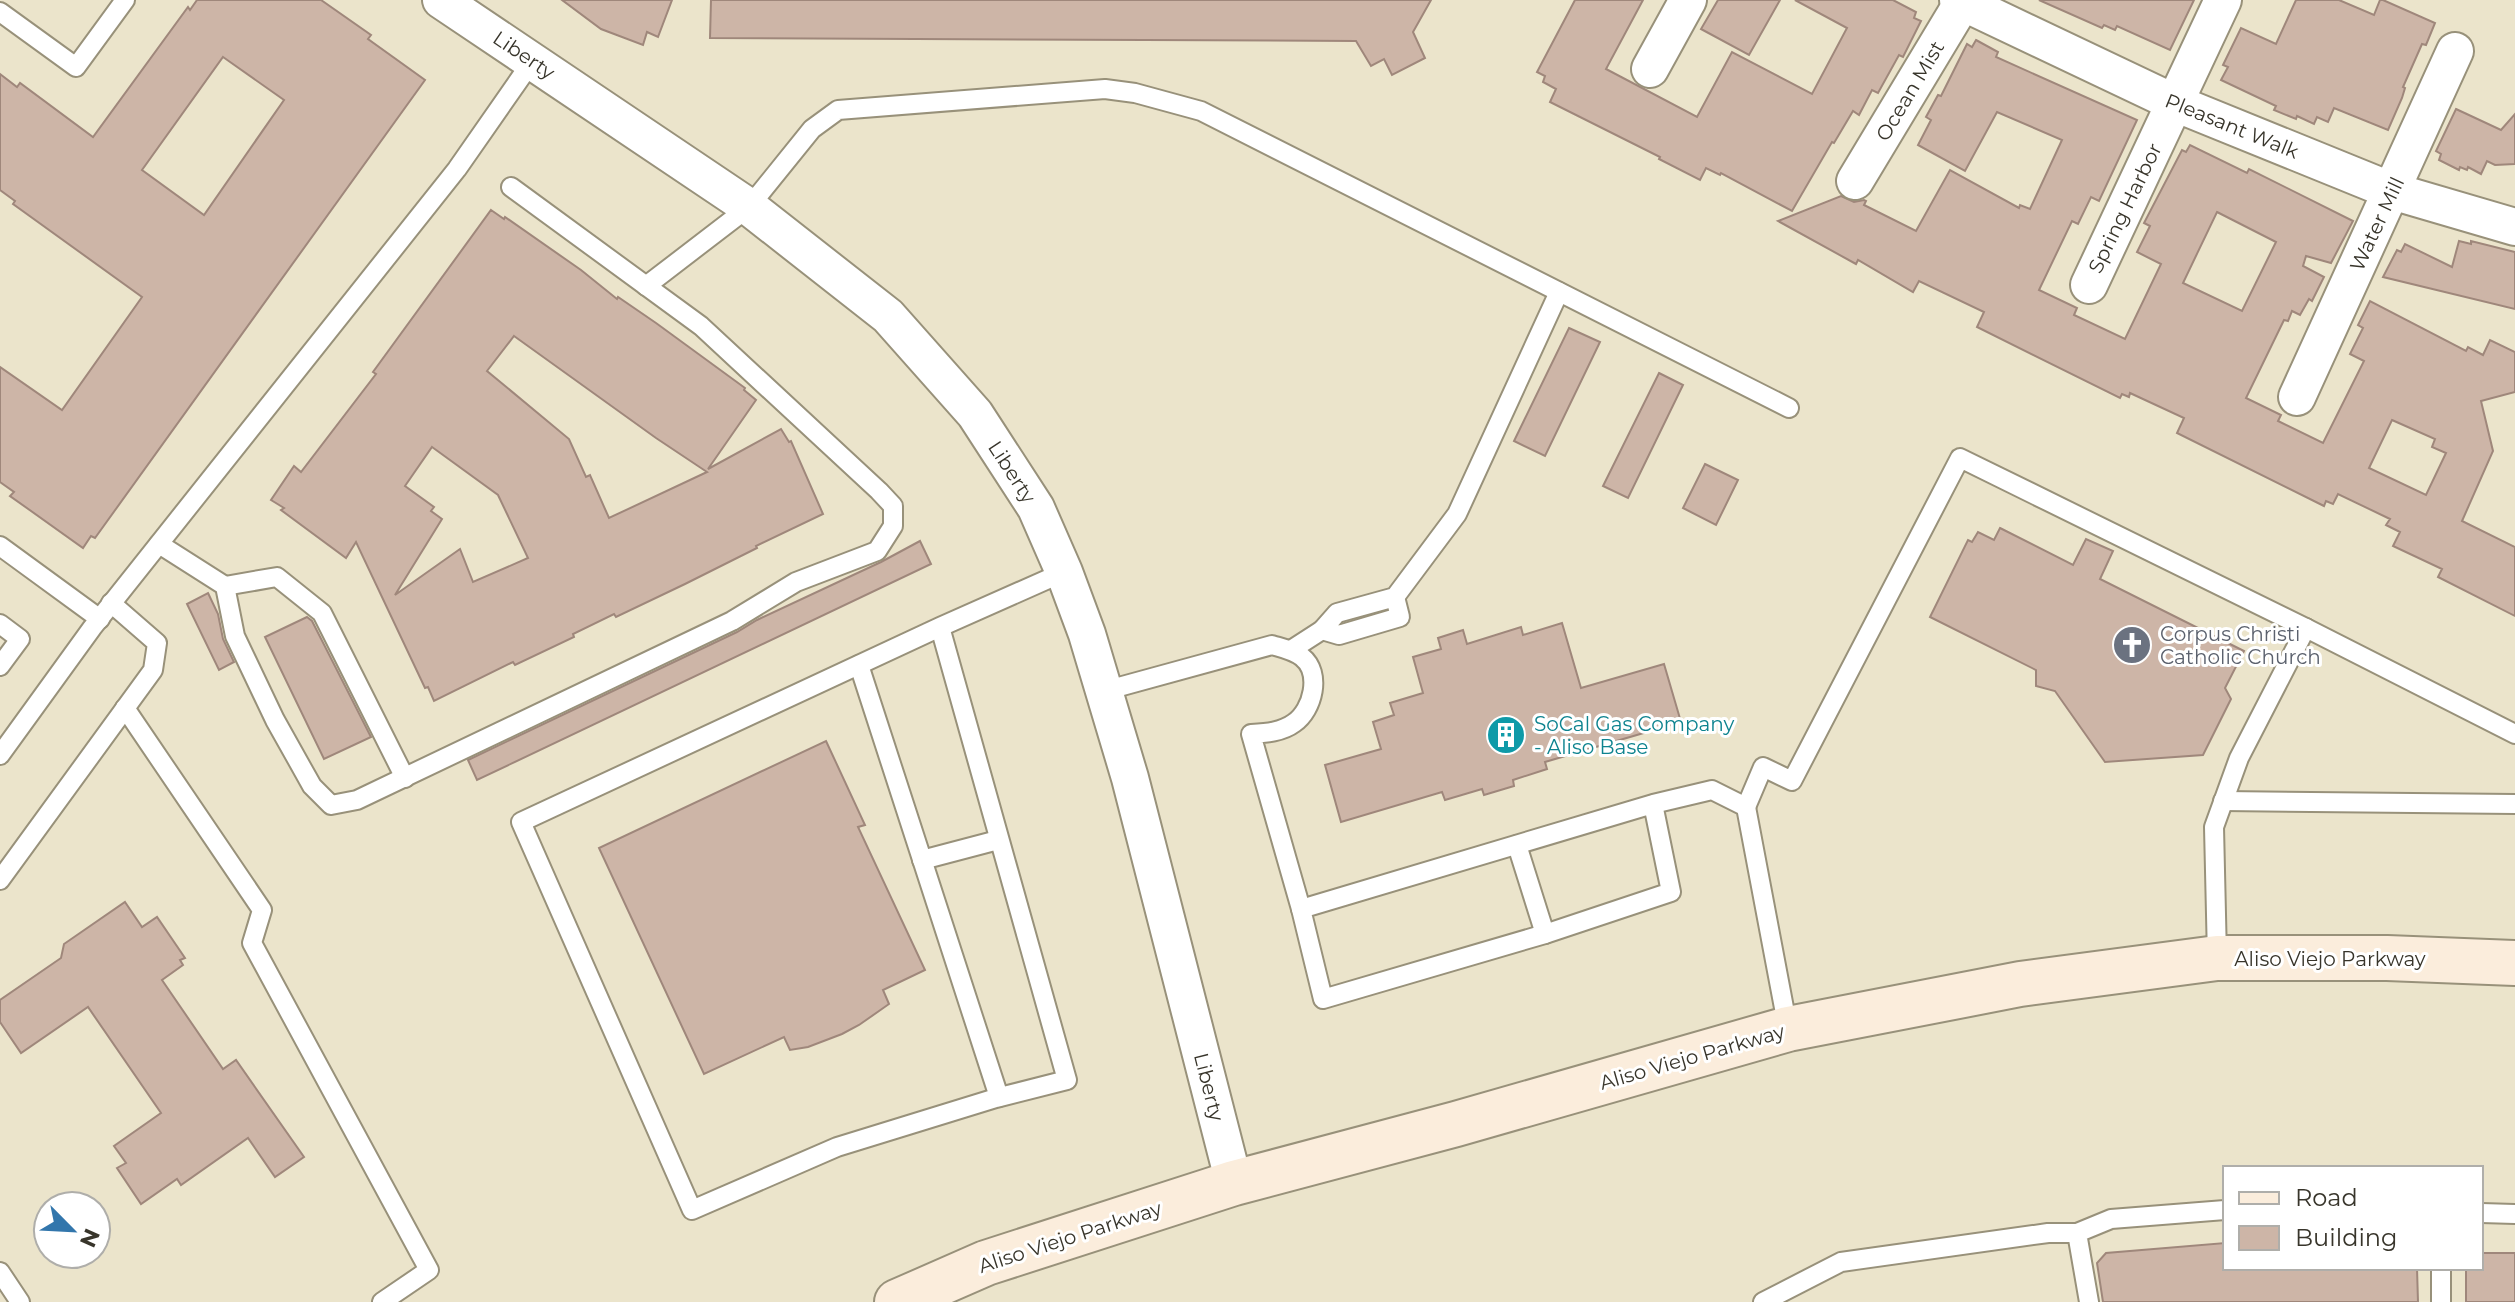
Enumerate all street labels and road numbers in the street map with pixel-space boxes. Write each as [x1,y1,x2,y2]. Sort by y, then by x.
street label: Liberty [489,26,560,84]
street label: Ocean Mist [1871,37,1949,145]
street label: Pleasant Walk [2162,88,2302,164]
street label: Spring Harbor [2083,139,2167,277]
street label: Water Mill [2345,173,2409,275]
street label: Liberty [983,436,1041,508]
street label: Aliso Viejo Parkway [2234,947,2426,971]
street label: Aliso Viejo Parkway [1597,1019,1787,1095]
street label: Liberty [1189,1050,1229,1124]
street label: Aliso Viejo Parkway [975,1196,1165,1278]

